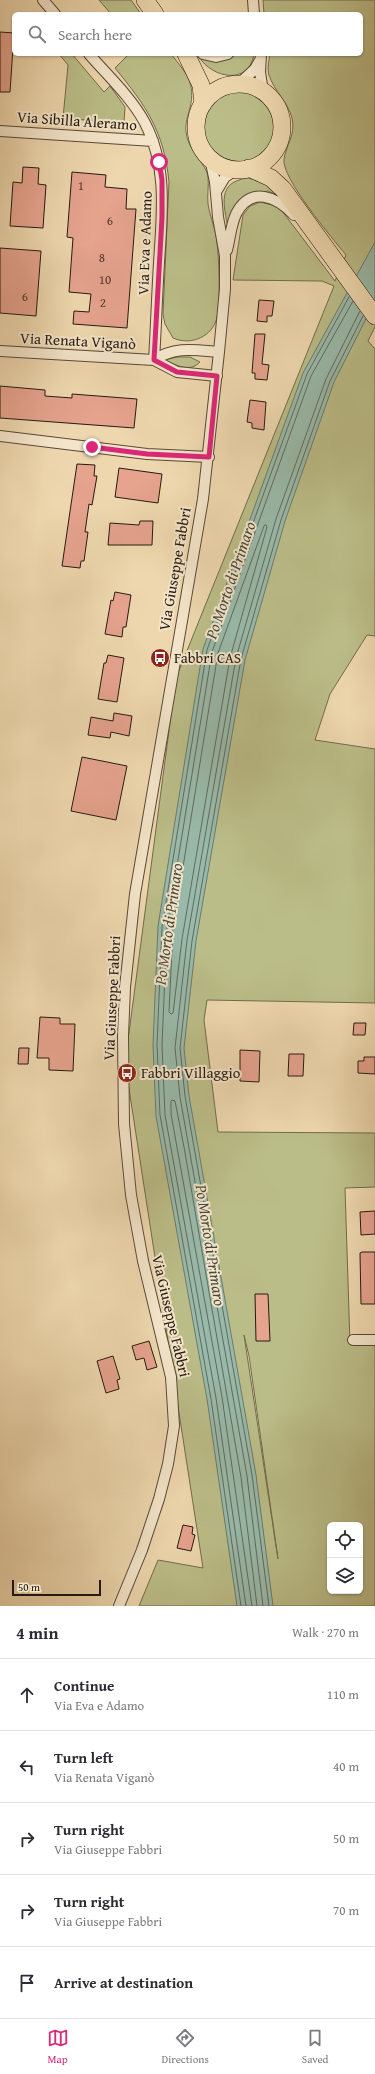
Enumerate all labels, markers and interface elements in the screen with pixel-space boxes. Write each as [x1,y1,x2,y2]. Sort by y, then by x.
search box [12,12,363,56]
icon: search [26,23,48,45]
text: Search here [58,24,132,45]
street label: Via Sibilla Aleramo [16,106,138,135]
route start [150,153,168,171]
house number: 1 [78,176,84,195]
street label: Via Eva e Adamo [132,190,157,295]
house number: 6 [107,211,113,230]
house number: 8 [99,248,105,267]
house number: 10 [99,270,111,289]
house number: 6 [22,287,28,306]
house number: 2 [100,293,106,312]
street label: Via Renata Viganò [20,327,137,354]
route end [83,438,101,456]
street label: Via Giuseppe Fabbri [153,506,196,632]
water label: Po Morto di Primaro [198,518,261,643]
bus stop icon: Fabbri CAS [149,647,171,669]
place label: Fabbri CAS [174,647,241,668]
water label: Po Morto di Primaro [147,862,188,987]
street label: Via Giuseppe Fabbri [98,935,125,1061]
bus stop icon: Fabbri Villaggio [116,1062,138,1084]
place label: Fabbri Villaggio [141,1062,241,1083]
water label: Po Morto di Primaro [189,1182,232,1308]
street label: Via Giuseppe Fabbri [147,1253,196,1379]
map controls [327,1522,363,1594]
button: locate [327,1522,363,1558]
button: layers [327,1558,363,1594]
scale bar [12,1578,101,1597]
text: 50 m [18,1579,40,1595]
text: 4 min [16,1620,58,1645]
text: Walk · 270 m [292,1623,359,1642]
text: Continue [54,1675,115,1696]
icon: ahead [16,1684,38,1706]
text: 110 m [327,1685,359,1704]
text: Via Eva e Adamo [54,1696,144,1715]
text: Turn left [54,1747,113,1768]
icon: left [16,1756,38,1778]
text: 40 m [333,1757,359,1776]
text: Via Renata Viganò [54,1768,155,1787]
text: Turn right [54,1819,125,1840]
icon: right [16,1828,38,1850]
text: 50 m [333,1829,359,1848]
text: Via Giuseppe Fabbri [54,1840,162,1859]
text: Turn right [54,1891,125,1912]
icon: right [16,1900,38,1922]
text: 70 m [333,1901,359,1920]
text: Via Giuseppe Fabbri [54,1912,162,1931]
icon: arrive [16,1972,38,1994]
text: Arrive at destination [54,1972,193,1993]
tab: Map [47,2027,69,2067]
tab: Directions [162,2027,209,2067]
tab: Saved [302,2027,328,2067]

